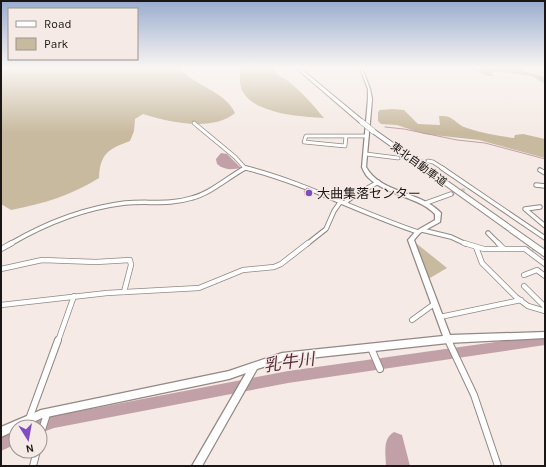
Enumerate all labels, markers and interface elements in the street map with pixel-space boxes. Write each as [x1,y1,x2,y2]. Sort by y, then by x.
legend [8,8,138,60]
text: Road [44,17,72,31]
text: Park [44,37,69,51]
street label: 東北自動車道 [388,140,449,189]
place label: 大曲集落センター [317,186,421,201]
marker: 大曲集落センター [304,188,314,198]
water label: 乳牛川 [262,348,318,375]
north arrow [8,419,48,459]
text: N [25,441,35,455]

